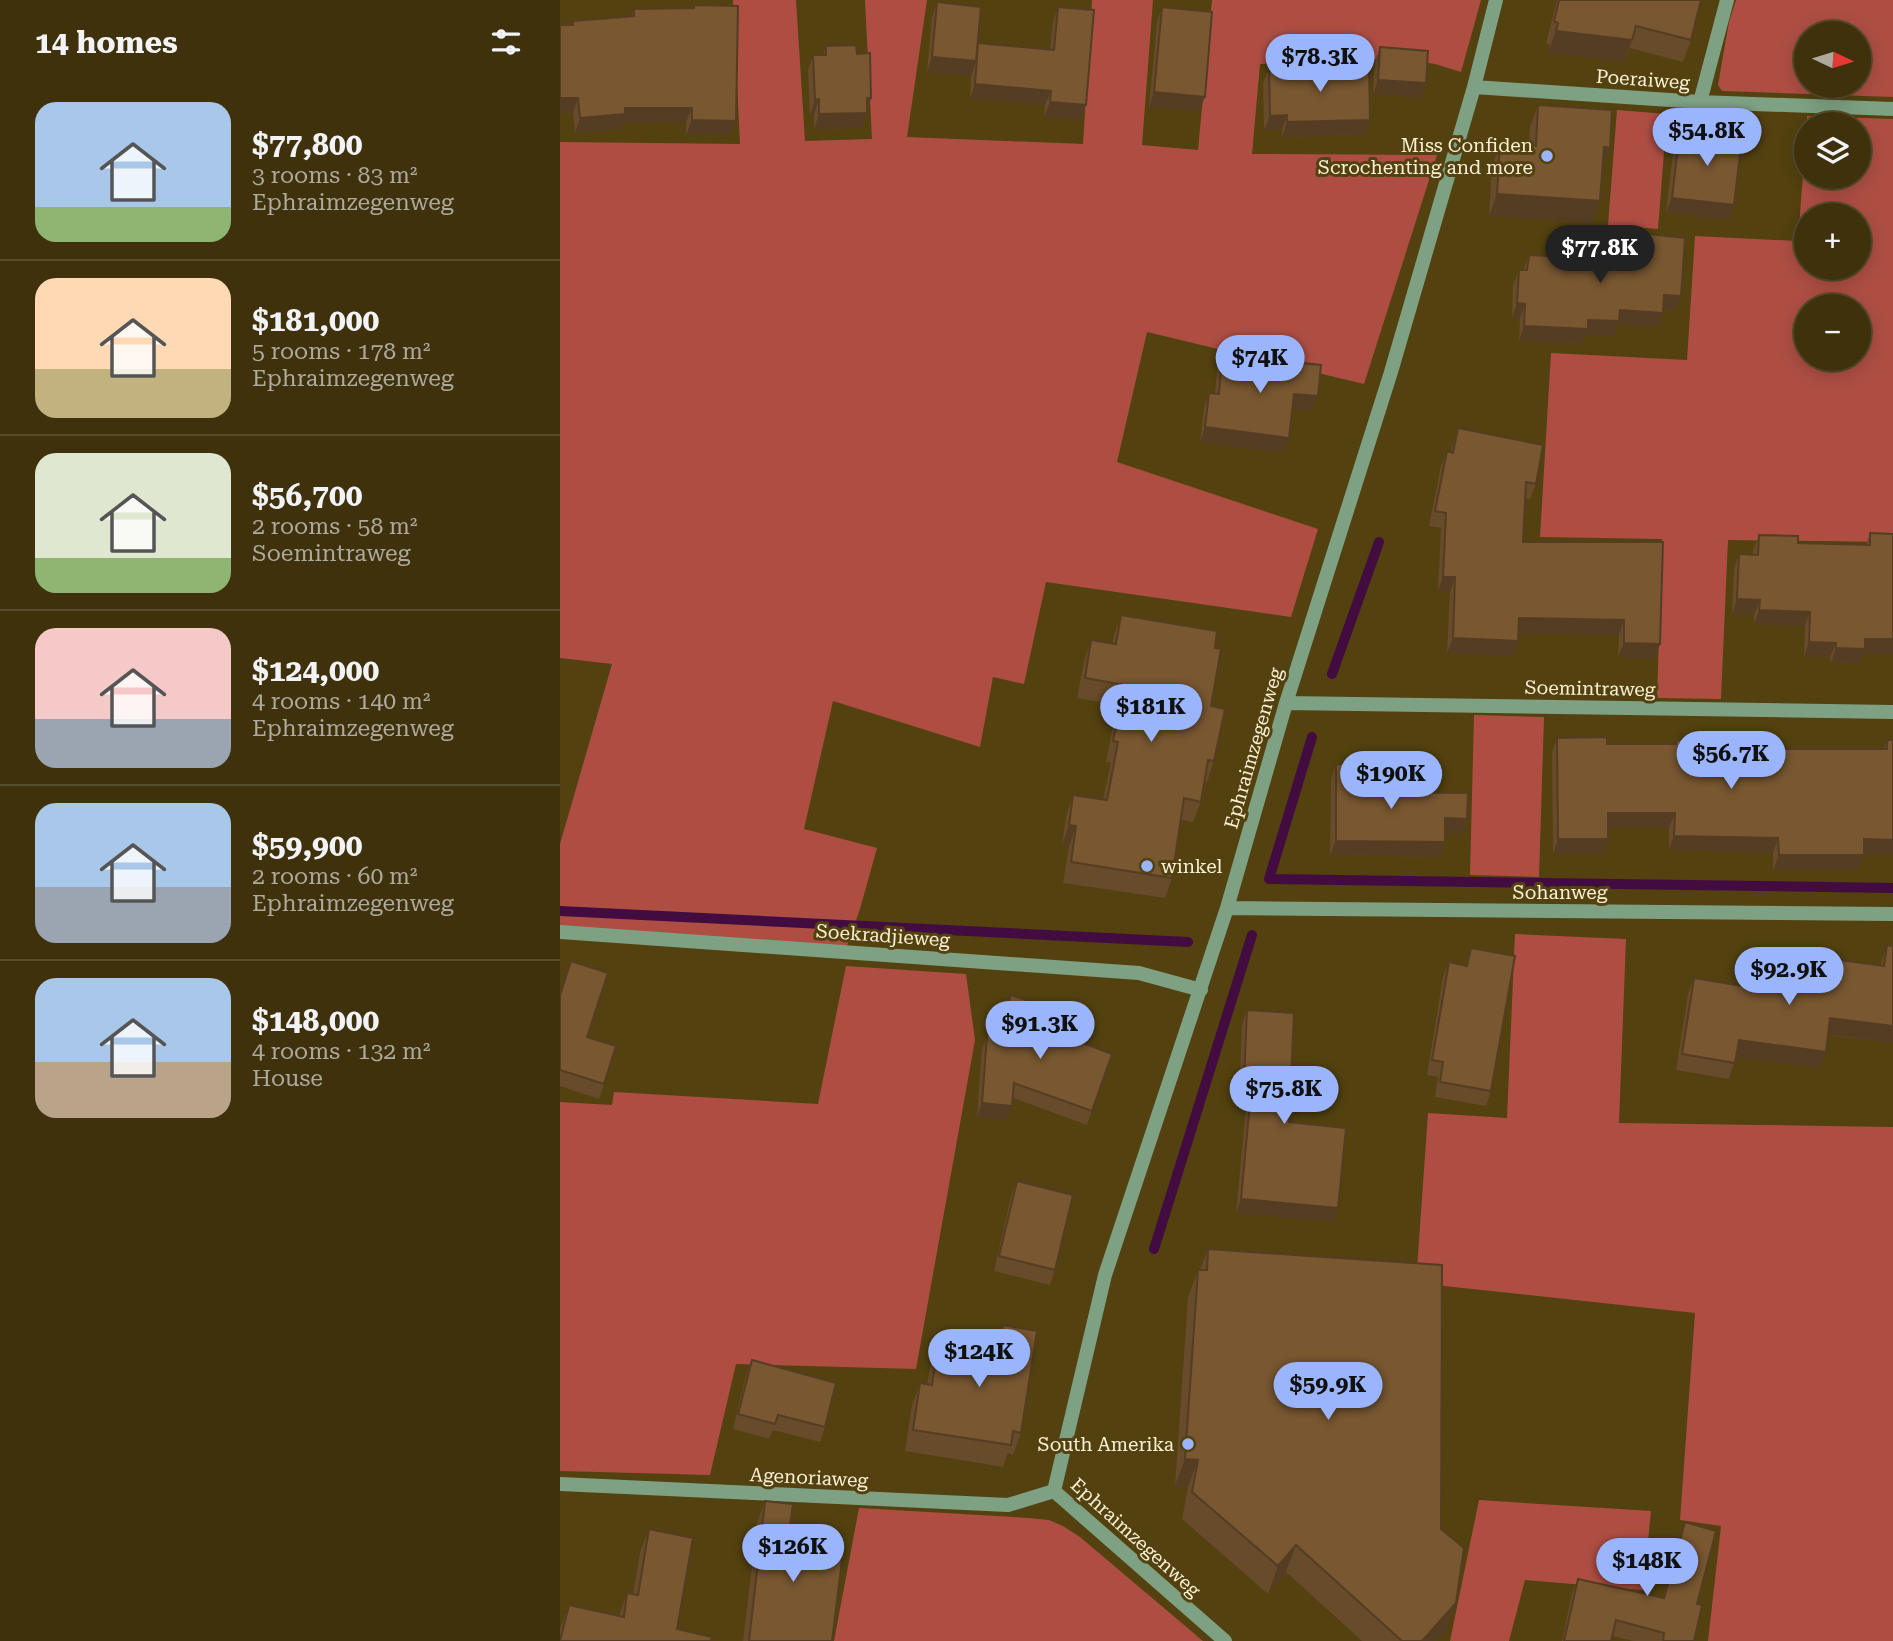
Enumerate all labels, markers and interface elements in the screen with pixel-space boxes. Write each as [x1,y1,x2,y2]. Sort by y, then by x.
north arrow [1794,21,1871,98]
map controls [1794,21,1871,371]
icon: filters [487,23,525,61]
text: 14 homes [35,25,178,60]
pin: $78.3K [1263,34,1377,94]
text: $78.3K [1282,43,1358,70]
street label: Poeraiweg [1595,65,1691,94]
pin: $54.8K [1650,108,1764,168]
button: layers [1794,112,1871,189]
text: $54.8K [1669,117,1745,144]
text: $77,800 [252,127,363,162]
icon: home [91,130,175,214]
place label: Miss Confiden Scrochenting and more [1318,134,1533,179]
marker: Miss Confiden Scrochenting and more [1539,148,1555,164]
text: 3 rooms · 83 m² [252,162,418,189]
text: Ephraimzegenweg [252,189,454,216]
button: + [1794,203,1871,280]
pin: $77.8K [1543,226,1657,285]
text: $77.8K [1562,234,1638,261]
button: − [1794,294,1871,371]
text: $181,000 [252,303,379,338]
icon: home [91,306,175,390]
pin: $74K [1219,336,1301,395]
text: 5 rooms · 178 m² [252,338,430,365]
text: $74K [1232,344,1288,371]
text: Ephraimzegenweg [252,365,454,392]
text: $56,700 [252,478,363,513]
icon: home [91,481,175,565]
text: 2 rooms · 58 m² [252,513,418,540]
text: Soemintraweg [252,540,411,567]
text: $124,000 [252,653,379,688]
icon: home [91,656,175,740]
street label: Ephraimzegenweg [1219,665,1288,831]
street label: Soemintraweg [1524,676,1656,701]
pin: $181K [1102,684,1200,744]
text: 4 rooms · 140 m² [252,688,430,715]
text: $181K [1116,693,1186,720]
text: Ephraimzegenweg [252,715,454,742]
pin: $56.7K [1674,732,1788,791]
text: $56.7K [1693,740,1769,767]
pin: $190K [1342,752,1440,811]
text: $190K [1356,760,1426,787]
text: $59,900 [252,828,363,863]
icon: home [91,831,175,915]
place label: winkel [1161,855,1222,878]
marker: winkel [1139,858,1155,874]
text: 2 rooms · 60 m² [252,863,418,890]
street label: Sohanweg [1513,881,1608,904]
text: Ephraimzegenweg [252,890,454,917]
street label: Soekradjieweg [815,919,951,952]
pin: $92.9K [1732,948,1846,1007]
text: $92.9K [1751,956,1827,983]
pin: $91.3K [983,1002,1097,1061]
text: $148,000 [252,1003,379,1038]
icon: home [91,1006,175,1090]
text: $91.3K [1002,1010,1078,1037]
text: 4 rooms · 132 m² [252,1038,430,1065]
text: House [252,1065,323,1092]
pin: $75.8K [1227,1066,1341,1126]
text: $75.8K [1246,1075,1322,1102]
pin: $124K [930,1330,1028,1389]
text: $124K [944,1338,1014,1365]
pin: $59.9K [1271,1362,1385,1422]
text: $59.9K [1290,1371,1366,1398]
place label: South Amerika [1038,1433,1175,1456]
marker: South Amerika [1180,1436,1196,1452]
street label: Agenoriaweg [749,1463,869,1492]
street label: Ephraimzegenweg [1066,1473,1205,1602]
pin: $126K [744,1524,842,1584]
text: $126K [758,1533,828,1560]
pin: $148K [1598,1538,1696,1598]
text: $148K [1612,1547,1682,1574]

